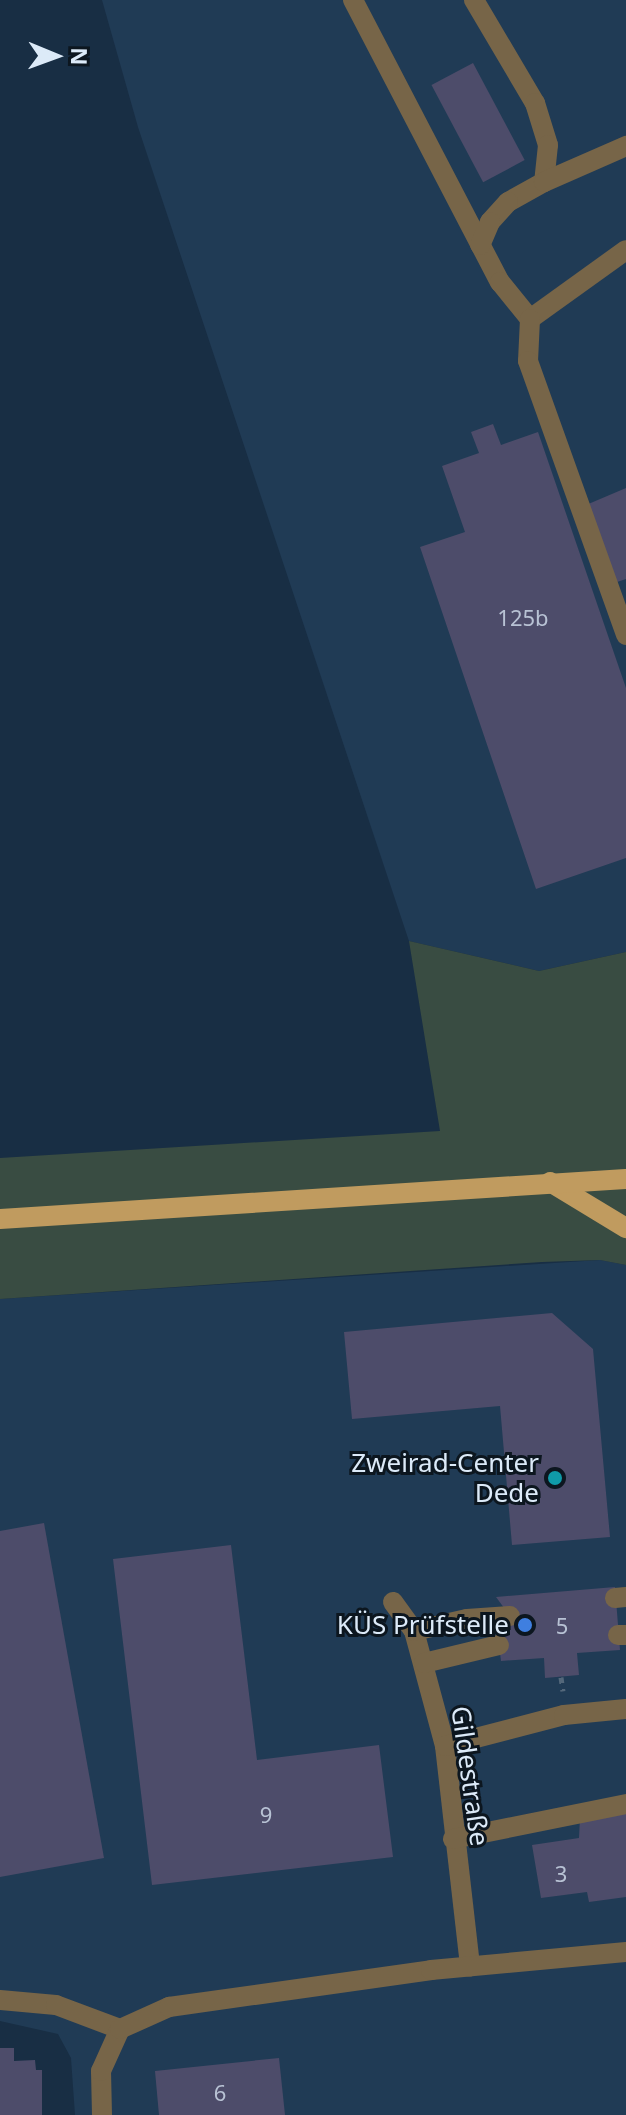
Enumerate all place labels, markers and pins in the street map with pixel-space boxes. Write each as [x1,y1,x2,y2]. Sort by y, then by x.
place label: Zweirad-Center Dede [351,1447,539,1508]
marker: Zweirad-Center Dede [546,1469,564,1487]
place label: KÜS Prüfstelle [337,1609,509,1641]
marker: KÜS Prüfstelle [516,1616,534,1634]

